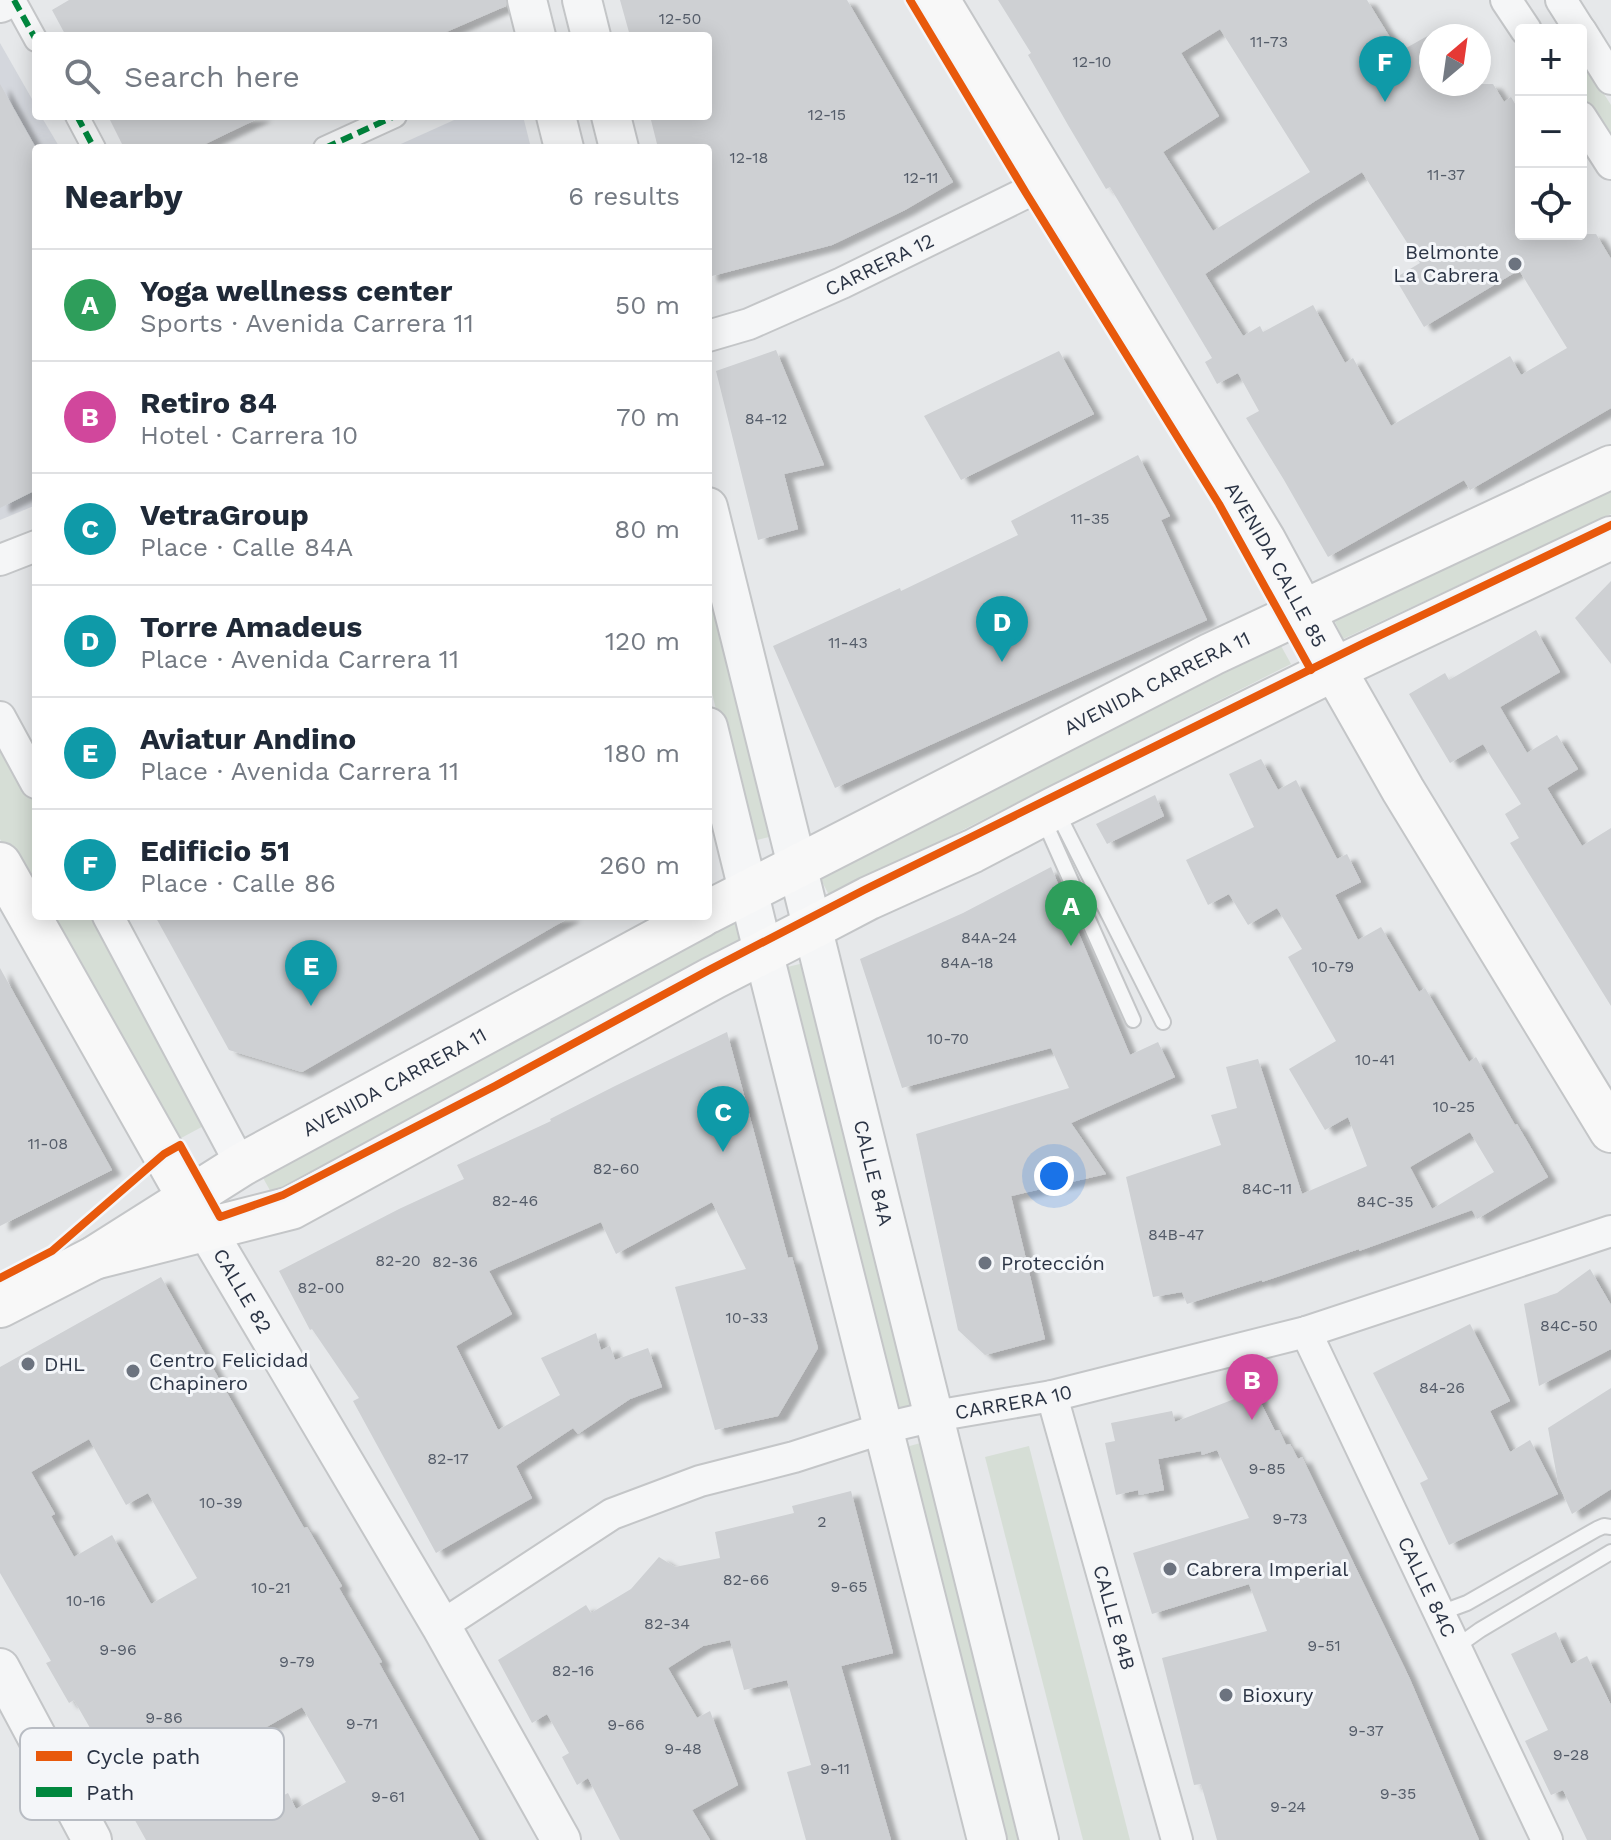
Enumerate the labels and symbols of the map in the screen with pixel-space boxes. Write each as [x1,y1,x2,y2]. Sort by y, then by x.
house number: 12-50 [659,9,701,28]
north arrow [1419,24,1491,96]
house number: 11-73 [1250,32,1288,51]
pin: F [1359,36,1411,102]
house number: 12-10 [1073,52,1111,71]
house number: 12-15 [808,105,846,124]
house number: 12-18 [730,148,768,167]
house number: 11-37 [1427,165,1465,184]
house number: 12-11 [903,168,939,187]
street label: CARRERA 12 [821,228,938,301]
place label: Belmonte La Cabrera [1393,240,1499,287]
marker: Belmonte La Cabrera [1506,255,1524,273]
house number: 84-12 [745,409,787,428]
street label: AVENIDA CALLE 85 [1220,477,1332,651]
house number: 11-35 [1070,509,1110,528]
pin: D [976,596,1028,662]
street label: AVENIDA CARRERA 11 [1060,626,1254,740]
house number: 11-43 [828,633,868,652]
pin: A [1045,880,1097,946]
house number: 84A-24 [961,928,1017,947]
pin: E [285,940,337,1006]
house number: 84A-18 [940,953,994,972]
house number: 10-79 [1312,957,1354,976]
street label: AVENIDA CARRERA 11 [298,1022,491,1141]
house number: 10-70 [927,1029,969,1048]
house number: 10-41 [1355,1050,1395,1069]
pin: C [697,1086,749,1152]
house number: 10-25 [1433,1097,1475,1116]
street label: CALLE 84A [849,1117,898,1228]
house number: 11-08 [28,1134,68,1153]
your location [1034,1156,1074,1196]
house number: 82-60 [593,1159,639,1178]
house number: 84C-11 [1242,1179,1292,1198]
house number: 82-46 [492,1191,538,1210]
house number: 84C-35 [1357,1192,1413,1211]
house number: 84B-47 [1148,1225,1204,1244]
street label: CALLE 82 [208,1244,277,1338]
house number: 82-20 [375,1251,421,1270]
place label: Protección [1001,1251,1105,1275]
house number: 82-36 [432,1252,478,1271]
marker: Protección [976,1254,994,1272]
house number: 82-00 [298,1278,344,1297]
house number: 10-33 [726,1308,768,1327]
house number: 84C-50 [1540,1316,1598,1335]
place label: Centro Felicidad Chapinero [149,1348,309,1395]
place label: DHL [44,1352,85,1376]
pin: B [1226,1354,1278,1420]
marker: DHL [19,1355,37,1373]
marker: Centro Felicidad Chapinero [124,1362,142,1380]
house number: 84-26 [1419,1378,1465,1397]
street label: CARRERA 10 [953,1379,1075,1424]
house number: 82-17 [427,1449,469,1468]
house number: 9-85 [1248,1459,1286,1478]
house number: 10-39 [199,1493,243,1512]
house number: 9-73 [1272,1509,1308,1528]
house number: 2 [817,1512,827,1531]
street label: CALLE 84C [1393,1533,1461,1641]
place label: Cabrera Imperial [1186,1557,1348,1581]
marker: Cabrera Imperial [1161,1560,1179,1578]
street label: CALLE 84B [1088,1562,1141,1673]
house number: 82-66 [723,1570,769,1589]
house number: 9-65 [830,1577,868,1596]
house number: 10-21 [251,1578,291,1597]
house number: 10-16 [66,1591,106,1610]
house number: 82-34 [644,1614,690,1633]
house number: 9-51 [1307,1636,1341,1655]
house number: 9-96 [99,1640,137,1659]
house number: 9-79 [279,1652,315,1671]
house number: 82-16 [552,1661,594,1680]
place label: Bioxury [1242,1683,1314,1707]
marker: Bioxury [1217,1686,1235,1704]
house number: 9-86 [145,1708,183,1727]
house number: 9-71 [346,1714,378,1733]
house number: 9-66 [607,1715,645,1734]
house number: 9-37 [1348,1721,1384,1740]
legend [20,1728,284,1820]
house number: 9-48 [664,1739,702,1758]
text: Cycle path [86,1744,200,1769]
house number: 9-28 [1553,1745,1589,1764]
house number: 9-11 [820,1759,850,1778]
text: Path [86,1780,134,1805]
house number: 9-35 [1380,1784,1416,1803]
house number: 9-61 [371,1787,405,1806]
house number: 9-24 [1270,1797,1306,1816]

